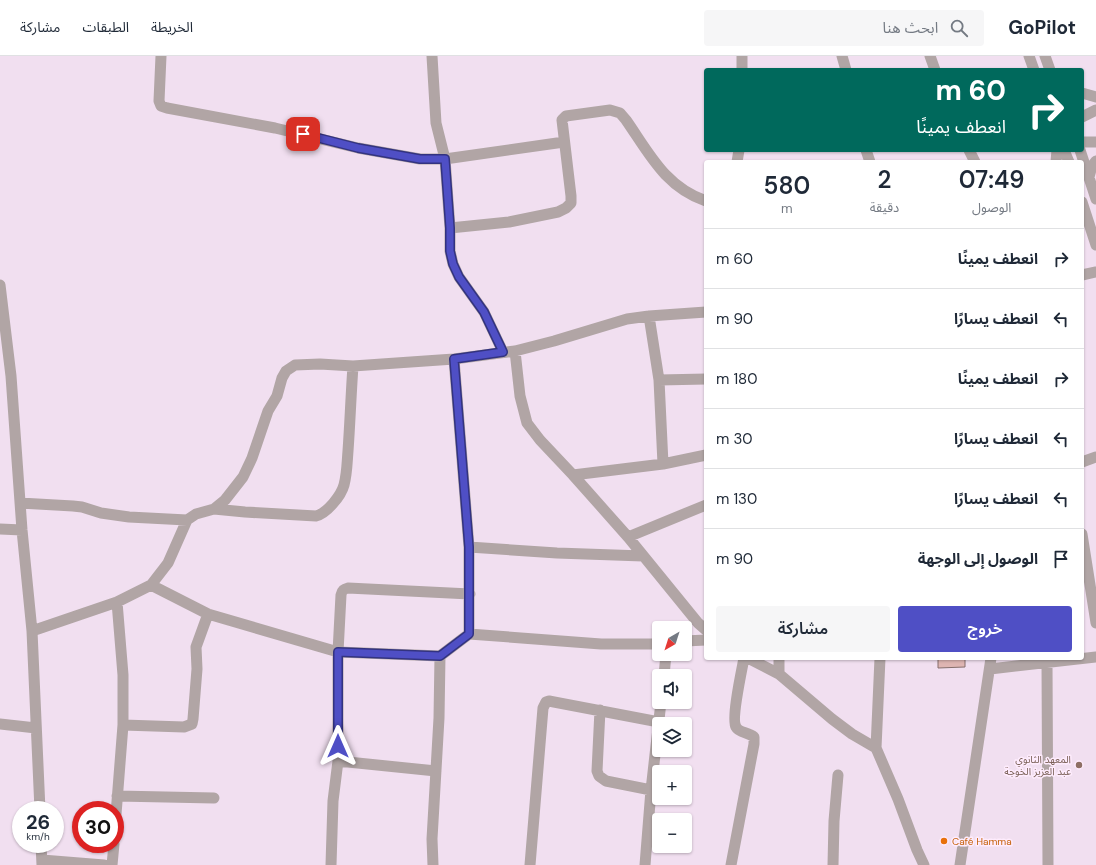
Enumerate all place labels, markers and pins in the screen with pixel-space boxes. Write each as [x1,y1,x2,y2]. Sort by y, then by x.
pin [286,117,320,151]
place label: المعهد الثانوي عبد العزيز الخوجة [1004,753,1071,778]
marker: المعهد الثانوي عبد العزيز الخوجة [1074,760,1084,770]
place label: Café Hamma [952,835,1012,848]
marker: Café Hamma [939,836,949,846]

